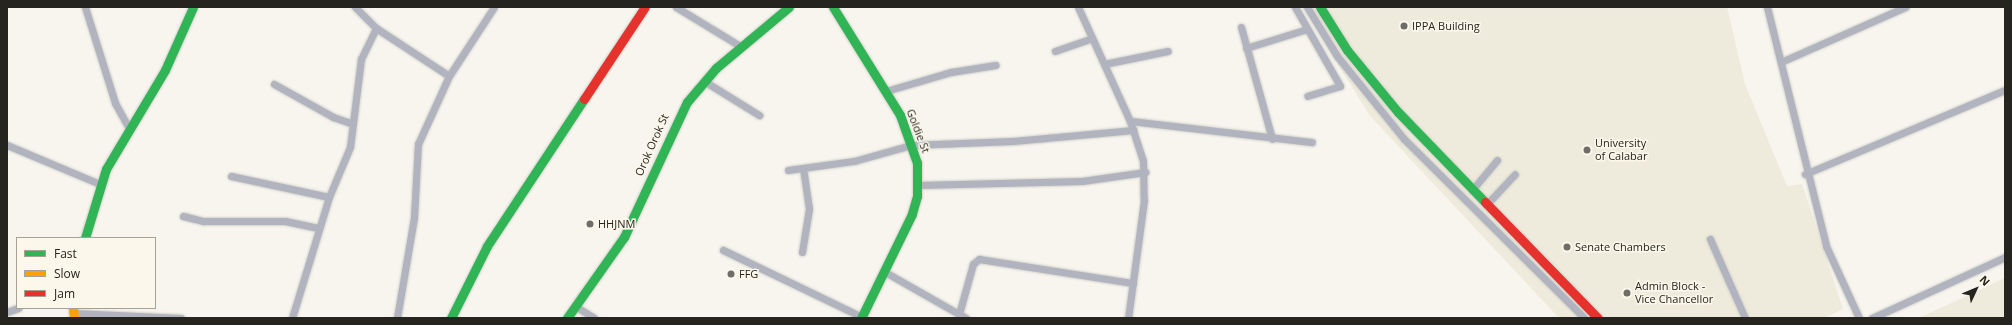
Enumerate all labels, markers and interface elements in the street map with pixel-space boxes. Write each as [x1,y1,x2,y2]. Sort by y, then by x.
place label: IPPA Building [1412,19,1480,33]
marker: IPPA Building [1399,21,1409,31]
street label: Goldie St [904,107,932,155]
street label: Orok Orok St [632,112,672,178]
place label: University of Calabar [1595,137,1647,163]
marker: University of Calabar [1582,145,1592,155]
place label: HHJNM [598,217,635,231]
marker: HHJNM [585,219,595,229]
legend [16,237,156,309]
place label: Senate Chambers [1575,240,1666,254]
marker: Senate Chambers [1562,242,1572,252]
text: Fast [54,245,77,262]
text: Slow [54,265,80,282]
place label: FFG [739,267,758,281]
marker: FFG [726,269,736,279]
north arrow [1956,269,1996,309]
text: N [1976,272,1993,289]
place label: Admin Block - Vice Chancellor [1635,280,1713,306]
text: Jam [54,285,75,302]
marker: Admin Block - Vice Chancellor [1622,288,1632,298]

